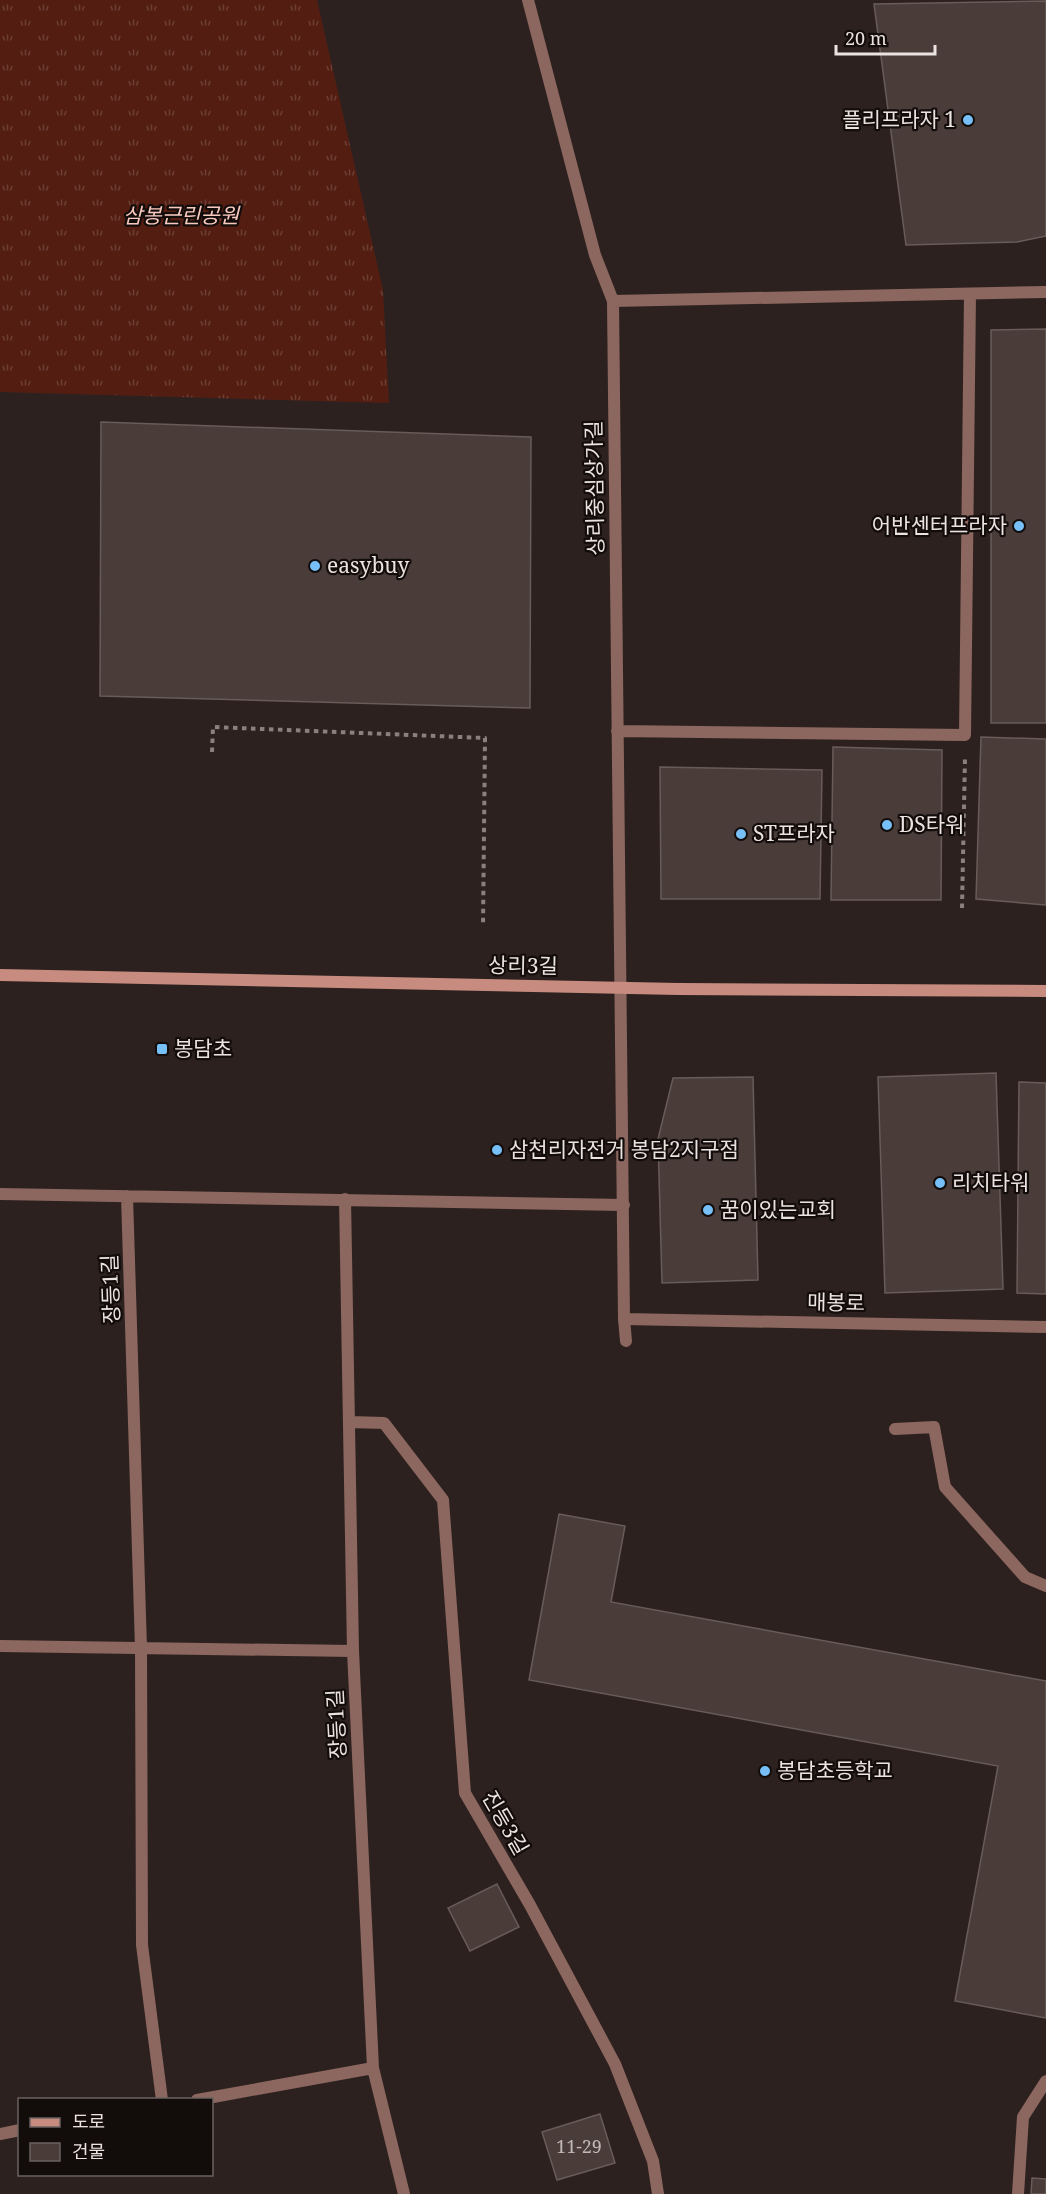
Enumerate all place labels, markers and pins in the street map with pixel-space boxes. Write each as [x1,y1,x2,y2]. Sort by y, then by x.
place label: 플리프라자 1 [842,105,956,133]
marker: 플리프라자 1 [961,113,975,127]
place label: 어반센터프라자 [872,511,1007,539]
marker: 어반센터프라자 [1012,519,1026,533]
place label: easybuy [327,551,410,579]
marker: easybuy [308,559,322,573]
place label: DS타워 [899,810,964,838]
marker: DS타워 [880,818,894,832]
place label: ST프라자 [753,819,835,847]
marker: ST프라자 [734,827,748,841]
place label: 봉담초 [174,1034,232,1062]
marker: 봉담초 [155,1042,169,1056]
place label: 삼천리자전거 봉담2지구점 [509,1135,739,1163]
marker: 삼천리자전거 봉담2지구점 [490,1143,504,1157]
place label: 리치타워 [952,1168,1029,1196]
marker: 리치타워 [933,1176,947,1190]
place label: 꿈이있는교회 [720,1195,836,1223]
marker: 꿈이있는교회 [701,1203,715,1217]
place label: 봉담초등학교 [777,1756,893,1784]
marker: 봉담초등학교 [758,1764,772,1778]

